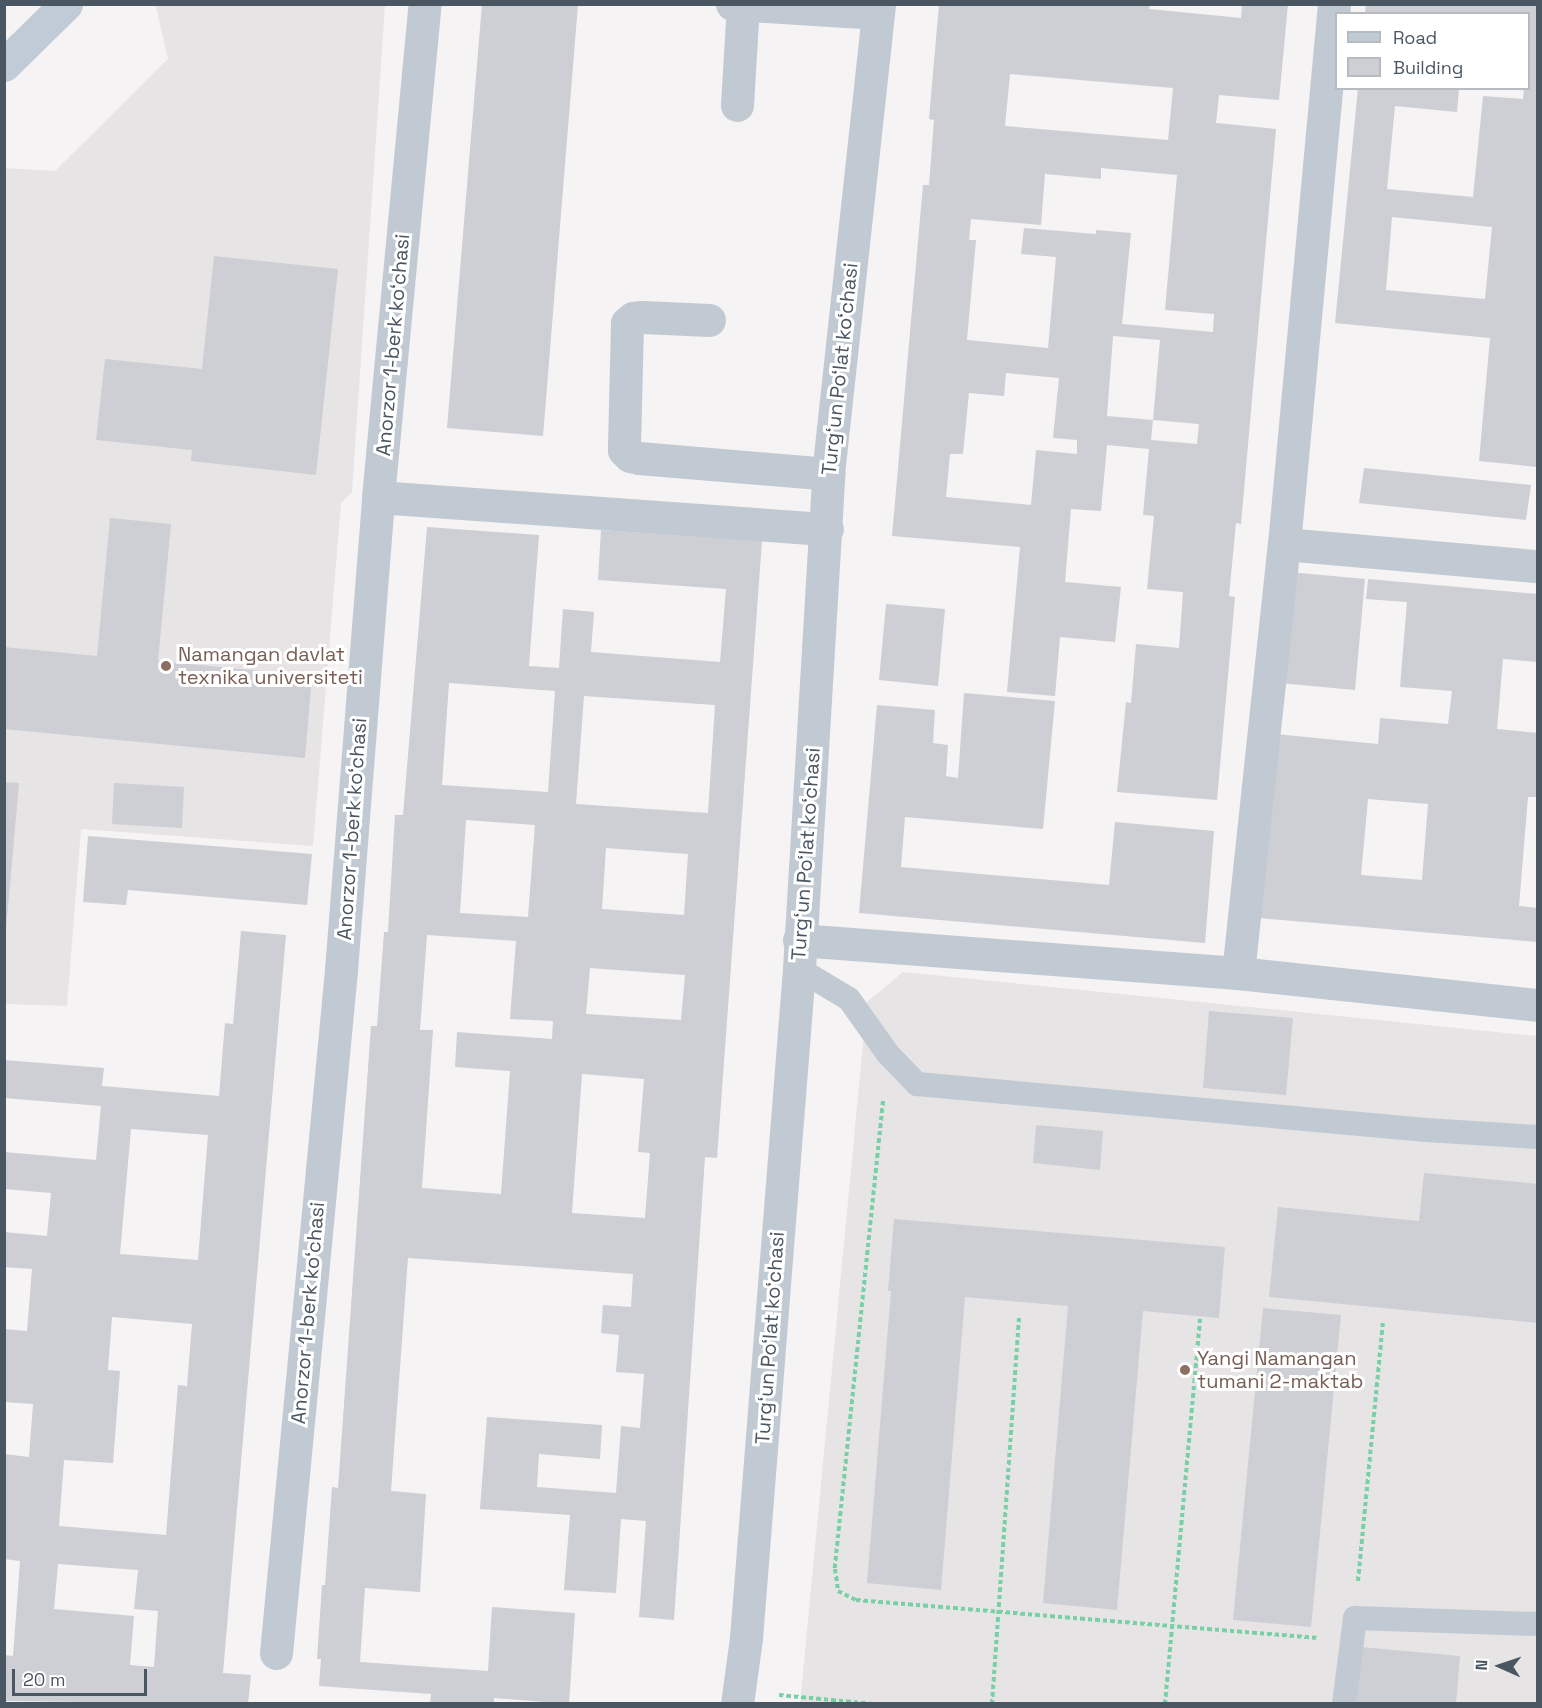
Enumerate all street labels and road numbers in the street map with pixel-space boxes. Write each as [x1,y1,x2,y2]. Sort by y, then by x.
street label: Anorzor 1-berk koʻchasi [371,233,415,457]
street label: Turgʻun Poʻlat koʻchasi [817,262,863,476]
street label: Anorzor 1-berk koʻchasi [332,717,372,941]
street label: Turgʻun Poʻlat koʻchasi [787,747,825,961]
street label: Anorzor 1-berk koʻchasi [286,1201,330,1425]
street label: Turgʻun Poʻlat koʻchasi [751,1231,789,1445]

